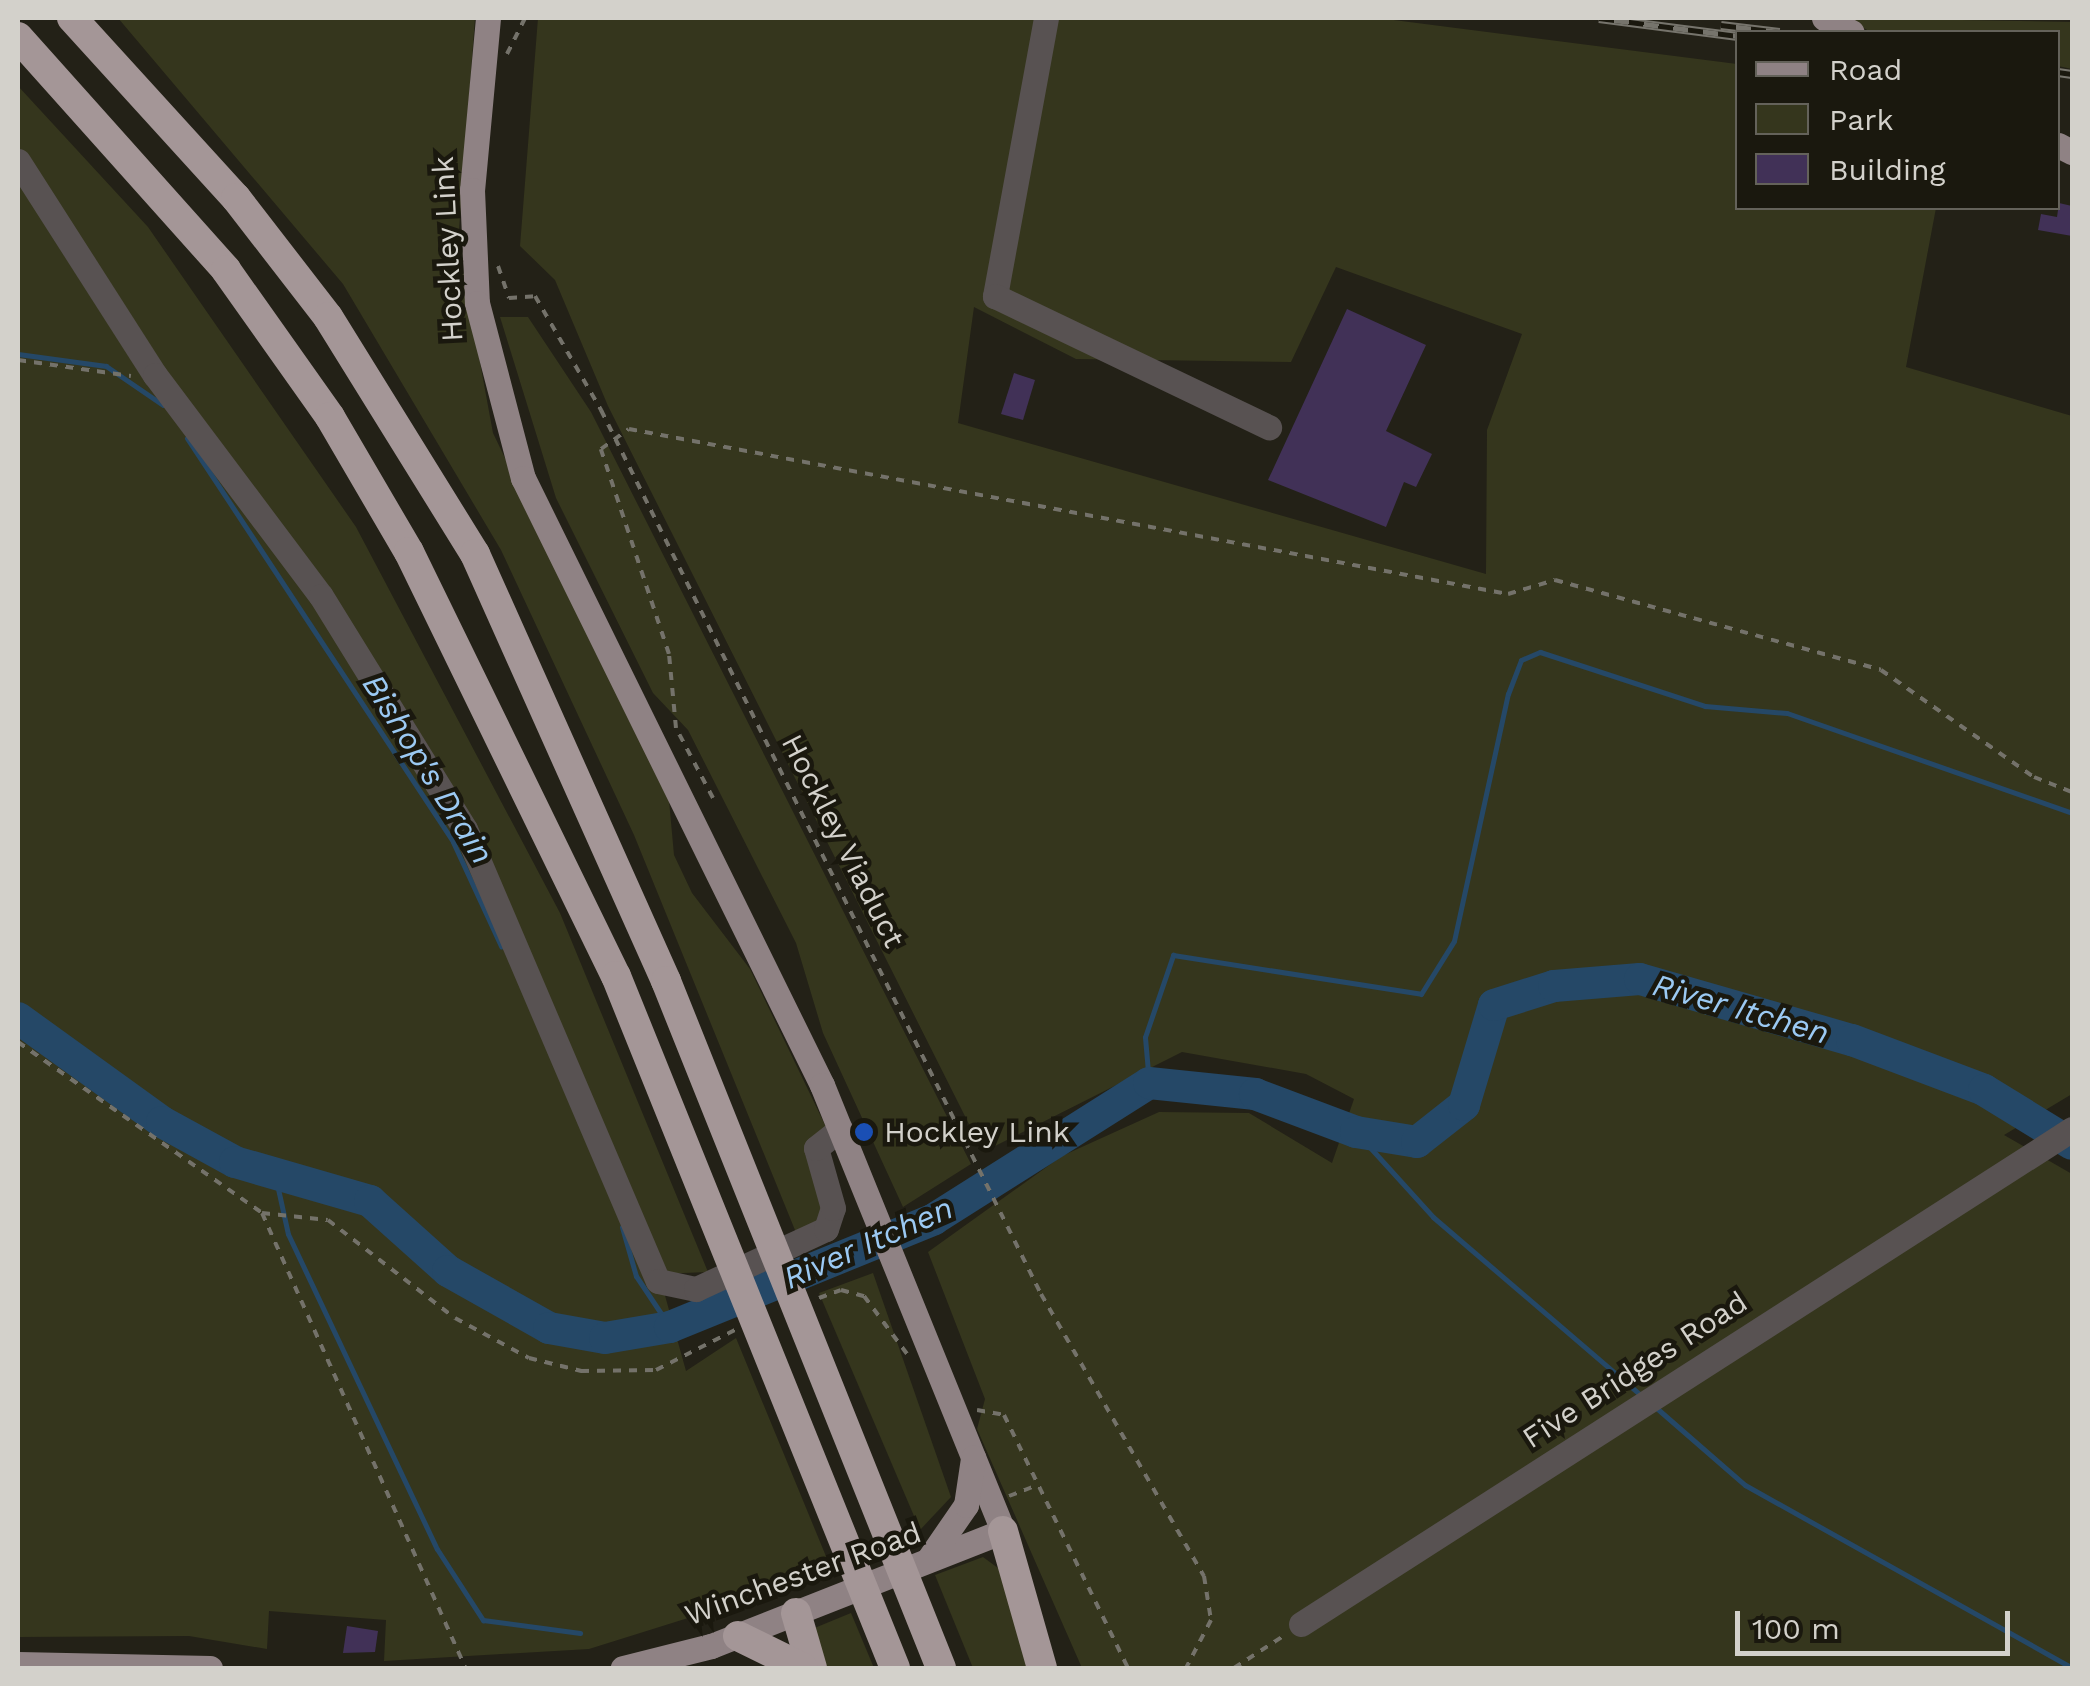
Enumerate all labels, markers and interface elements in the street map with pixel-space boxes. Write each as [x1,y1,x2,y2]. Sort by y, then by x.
legend [1735,30,2060,210]
text: Road [1829,52,1902,87]
text: Park [1829,102,1894,137]
text: Building [1829,152,1946,187]
street label: Hockley Link [425,155,471,343]
water label: Bishop's Drain [354,667,502,871]
street label: Hockley Viaduct [773,728,913,954]
water label: River Itchen [1648,965,1834,1053]
place label: Hockley Link [884,1114,1071,1150]
marker: Hockley Link [853,1121,875,1143]
water label: River Itchen [777,1188,959,1298]
street label: Five Bridges Road [1516,1284,1754,1456]
street label: Winchester Road [680,1514,926,1634]
scale bar [1740,1591,2015,1653]
text: 100 m [1752,1611,1840,1646]

